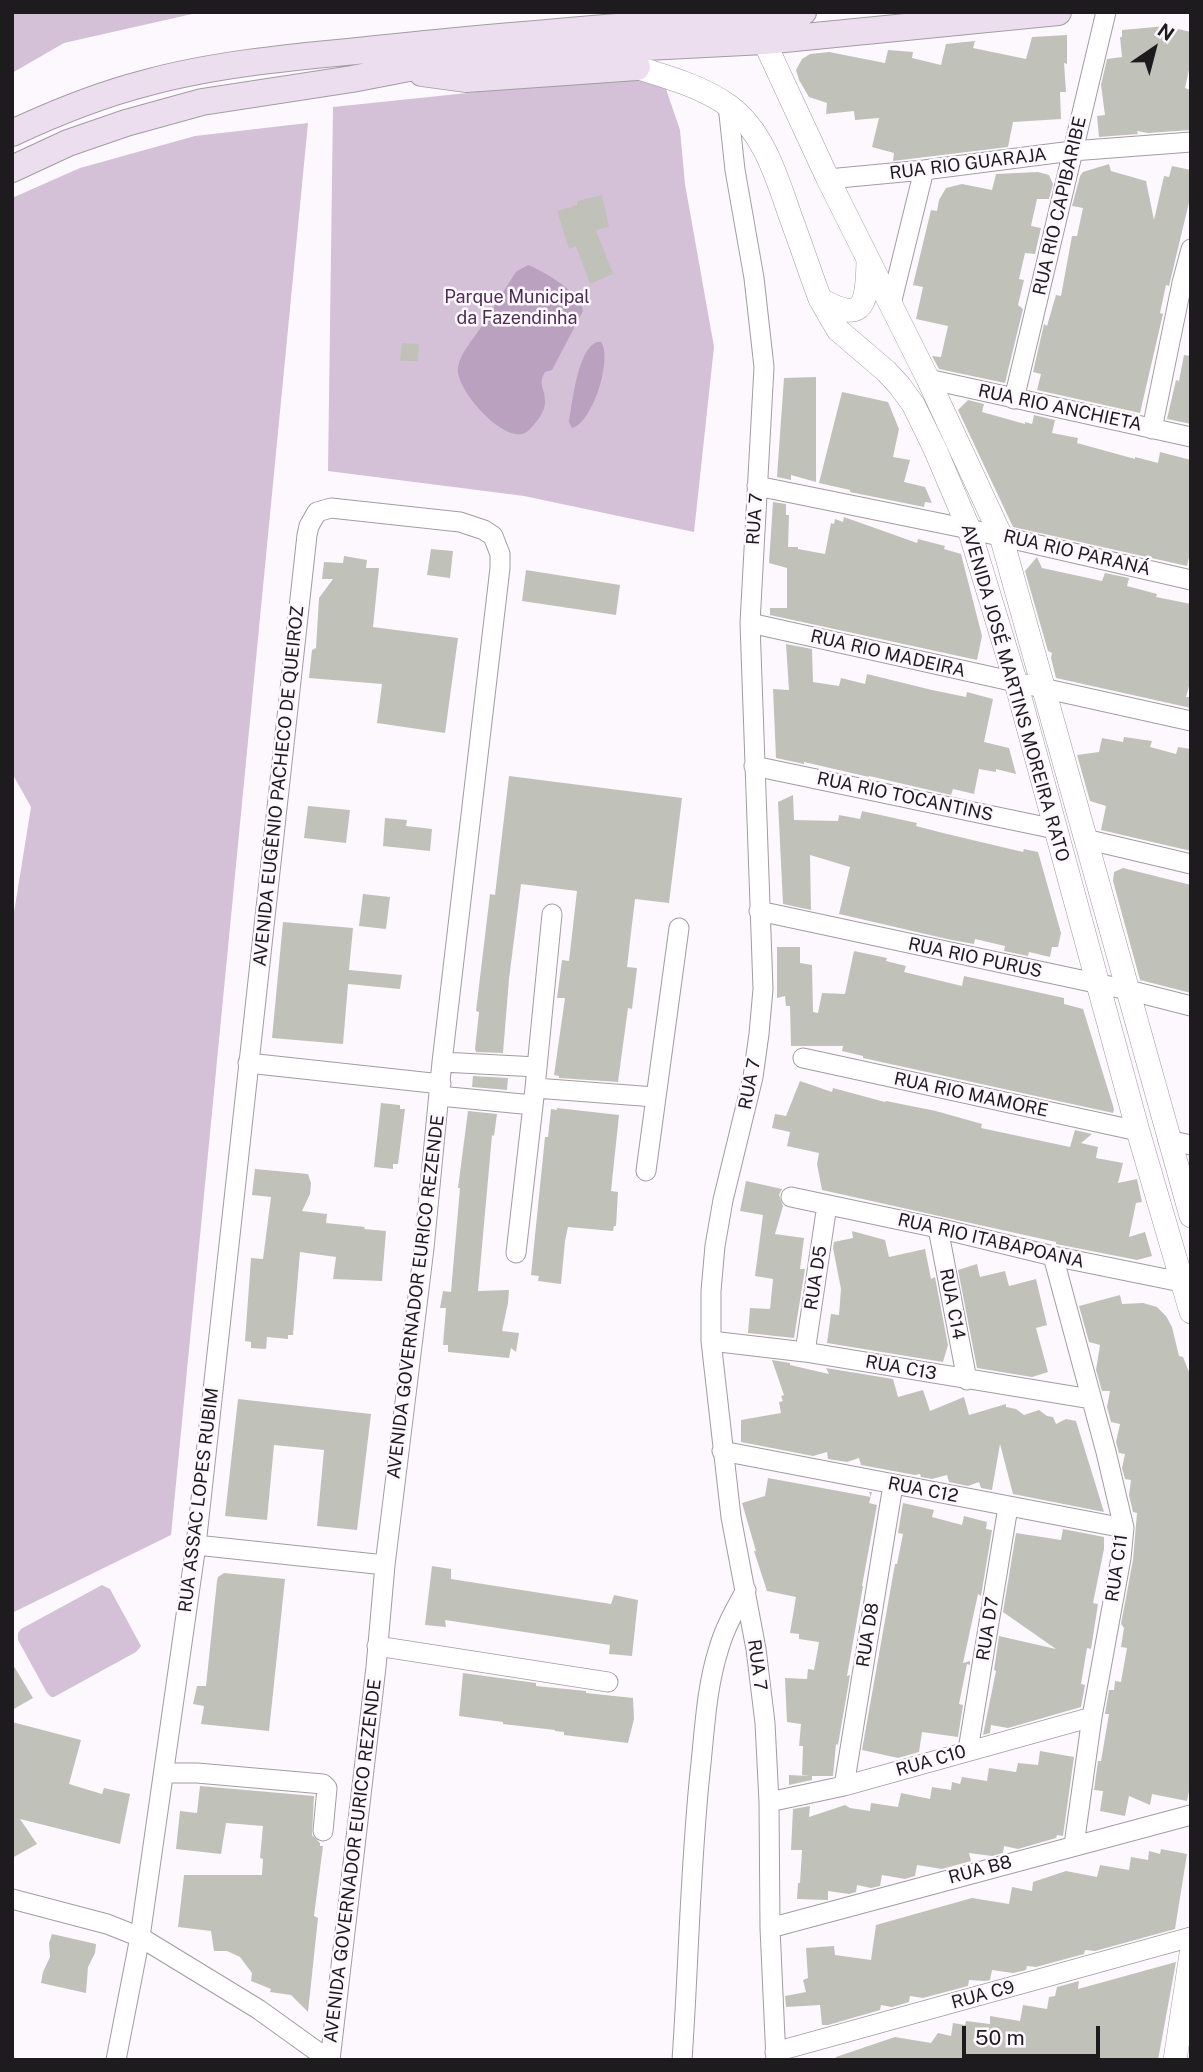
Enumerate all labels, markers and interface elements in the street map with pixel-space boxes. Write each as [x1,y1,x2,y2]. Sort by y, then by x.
north arrow [1119,14,1189,84]
text: N [1154,19,1178,45]
street label: RUA RIO CAPIBARIBE [1029,115,1091,297]
street label: RUA RIO GUARAJA [888,144,1048,184]
park label: Parque Municipal da Fazendinha [444,286,590,328]
street label: RUA RIO ANCHIETA [976,380,1144,436]
street label: RUA 7 [742,492,768,546]
street label: AVENIDA JOSÉ MARTINS MOREIRA RATO [956,522,1074,864]
street label: RUA RIO PARANÁ [1001,526,1153,580]
street label: AVENIDA EUGÊNIO PACHECO DE QUEIROZ [249,605,309,967]
street label: RUA RIO MADEIRA [808,626,968,682]
street label: RUA RIO TOCANTINS [815,768,995,826]
street label: RUA RIO PURUS [906,933,1044,983]
street label: RUA 7 [734,1057,766,1111]
street label: RUA RIO MAMORE [892,1068,1050,1122]
street label: AVENIDA GOVERNADOR EURICO REZENDE [383,1114,449,1480]
street label: RUA RIO ITABAPOANA [896,1209,1086,1273]
street label: RUA D5 [800,1244,832,1312]
street label: RUA C14 [935,1267,969,1341]
street label: RUA C13 [864,1351,938,1385]
street label: RUA ASSAC LOPES RUBIM [174,1386,224,1614]
street label: RUA C12 [886,1473,960,1507]
street label: RUA C11 [1102,1533,1132,1603]
street label: RUA D7 [972,1596,1004,1662]
street label: RUA D8 [852,1601,884,1669]
street label: RUA 7 [743,1638,771,1692]
street label: AVENIDA GOVERNADOR EURICO REZENDE [320,1678,386,2044]
street label: RUA C10 [894,1741,968,1781]
street label: RUA B8 [946,1851,1014,1889]
street label: RUA C9 [949,1976,1017,2014]
scale bar [965,2012,1103,2056]
text: 50 m [975,2025,1025,2050]

